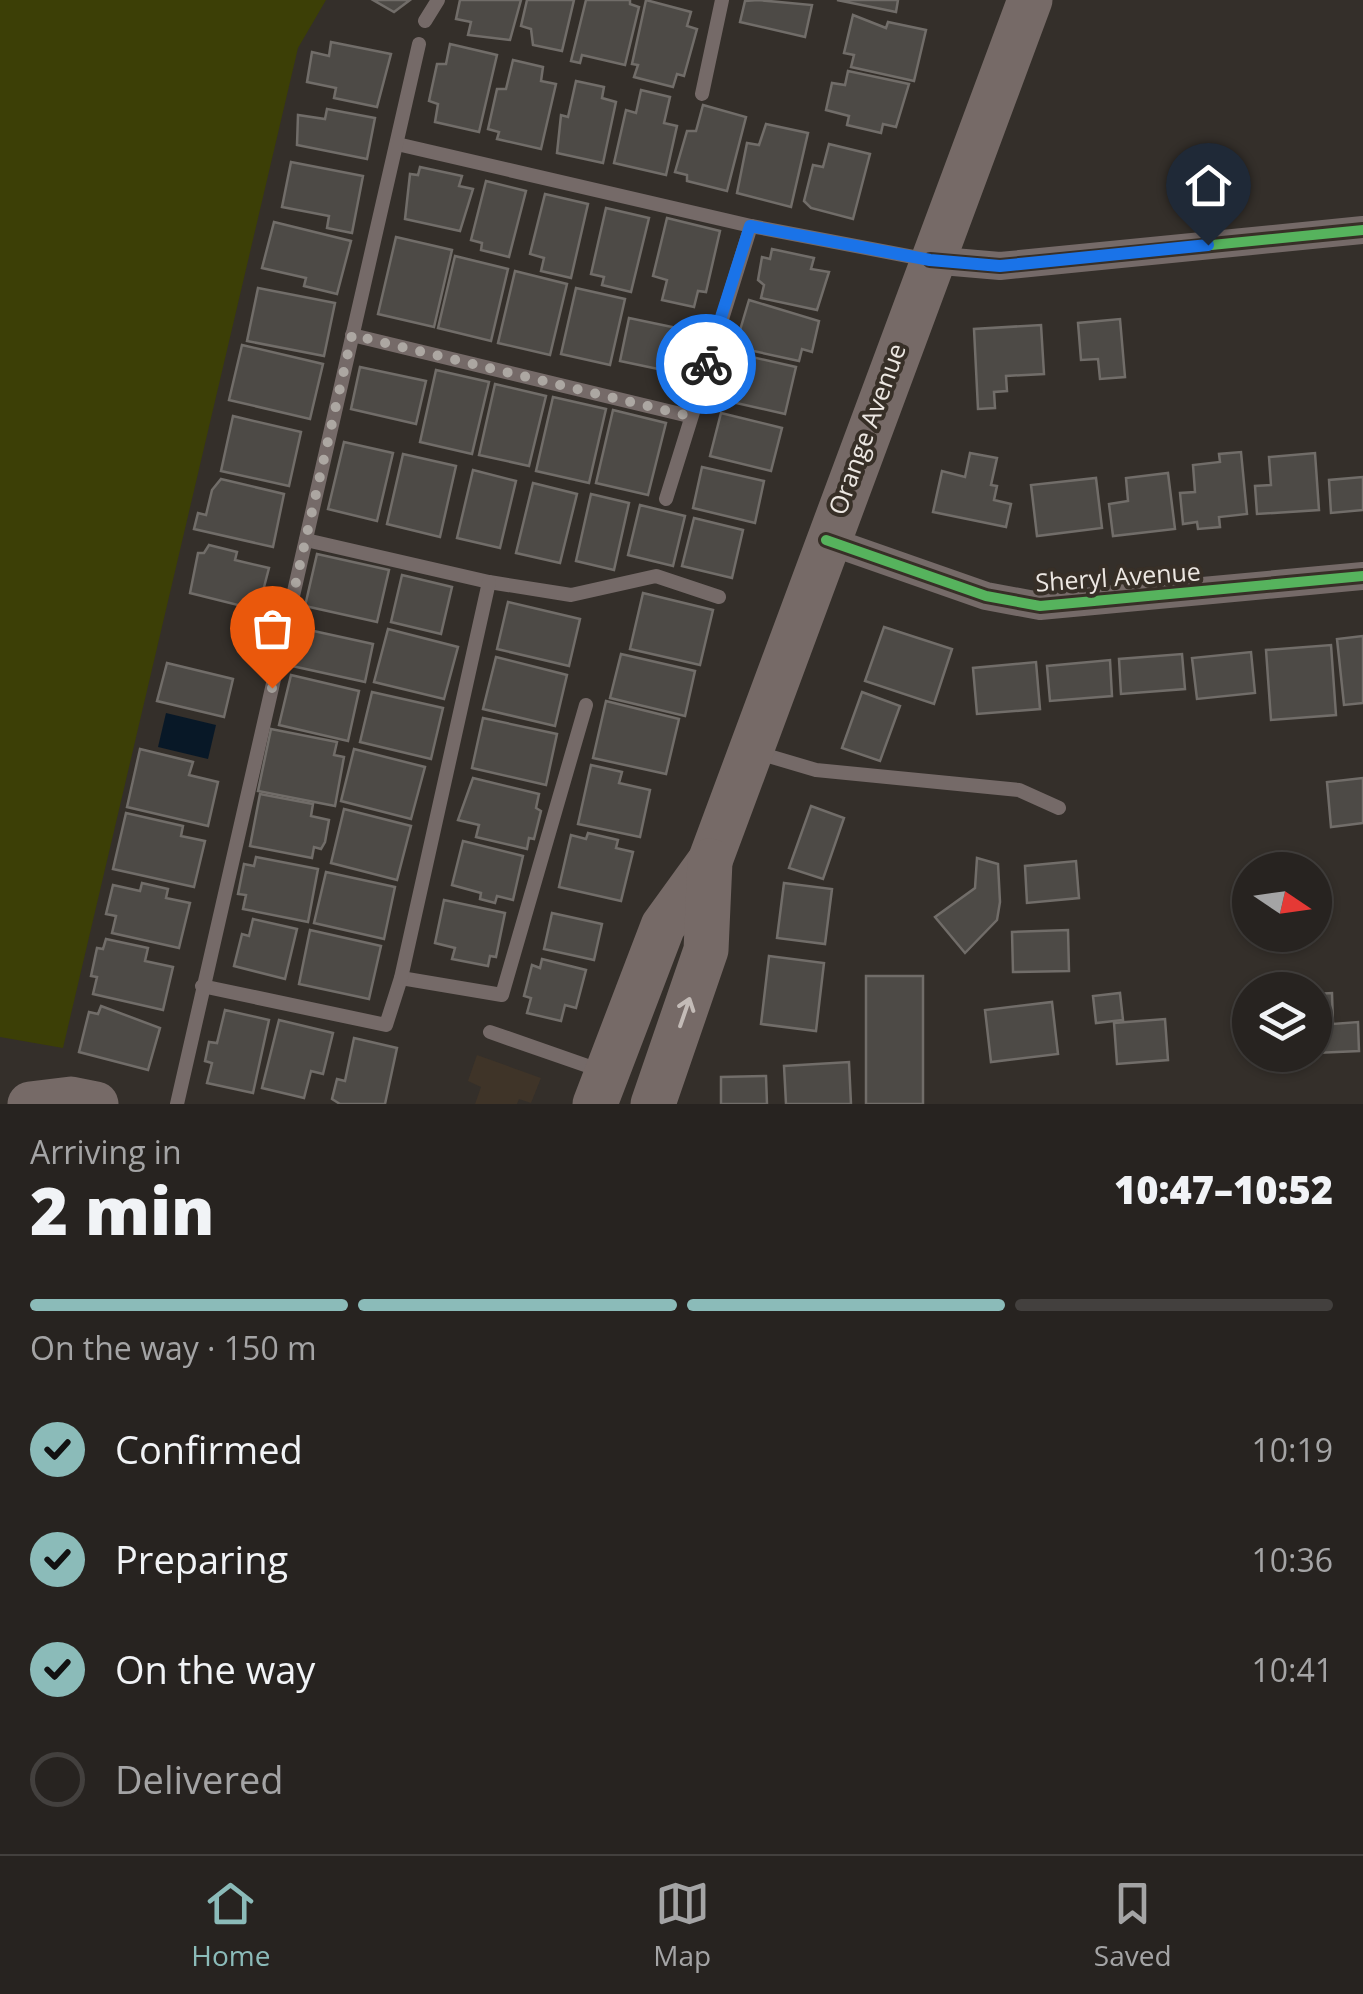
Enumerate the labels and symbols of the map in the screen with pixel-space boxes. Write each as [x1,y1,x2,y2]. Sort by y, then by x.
pin [1166,143,1251,246]
courier [656,314,756,414]
street label: Orange Avenue [819,338,913,519]
street label: Sheryl Avenue [1034,553,1202,599]
pin [230,586,315,689]
north arrow [1232,852,1332,952]
one-way arrow [677,997,695,1028]

